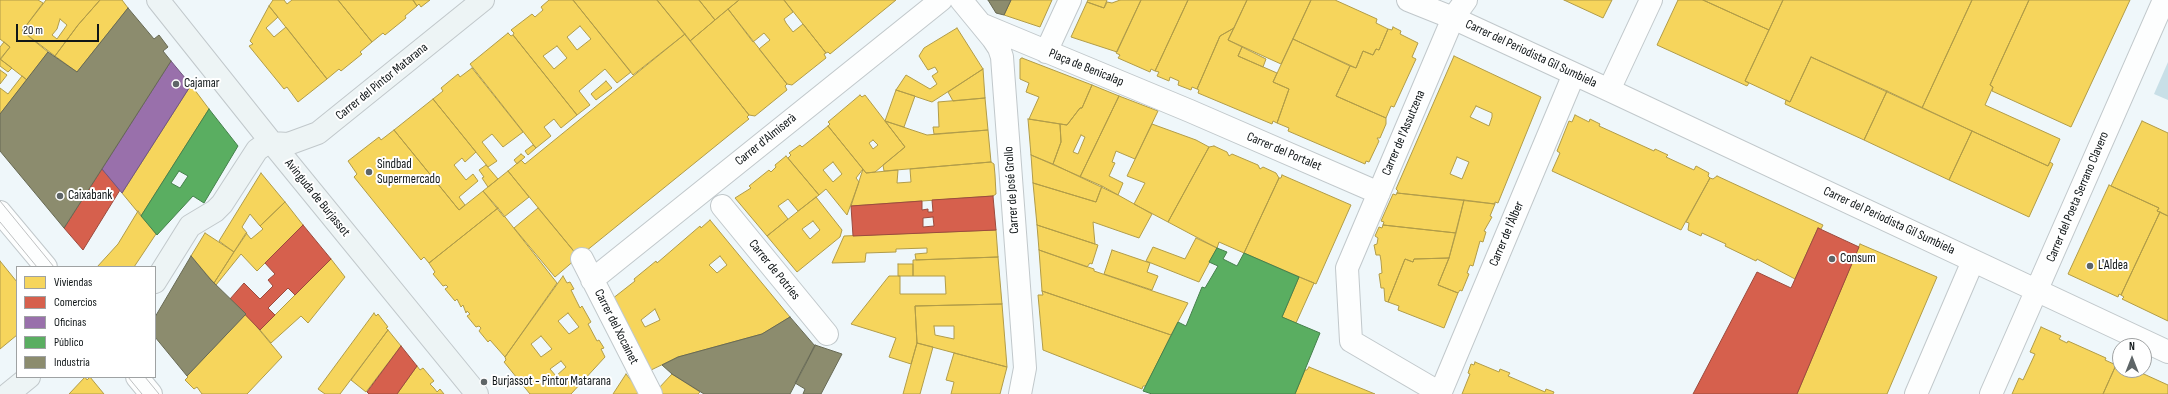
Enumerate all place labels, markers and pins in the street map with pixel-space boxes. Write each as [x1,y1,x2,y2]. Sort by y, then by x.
place label: Cajamar [184,76,220,92]
marker: Cajamar [171,79,181,89]
place label: Sindbad Supermercado [377,157,440,188]
marker: Sindbad Supermercado [364,167,374,177]
place label: Caixabank [68,188,112,204]
marker: Caixabank [55,191,65,201]
place label: Consum [1840,251,1876,267]
marker: Consum [1827,254,1837,264]
place label: L'Aldea [2098,258,2128,274]
marker: L'Aldea [2085,261,2095,271]
place label: Burjassot - Pintor Matarana [492,374,611,390]
marker: Burjassot - Pintor Matarana [479,377,489,387]

